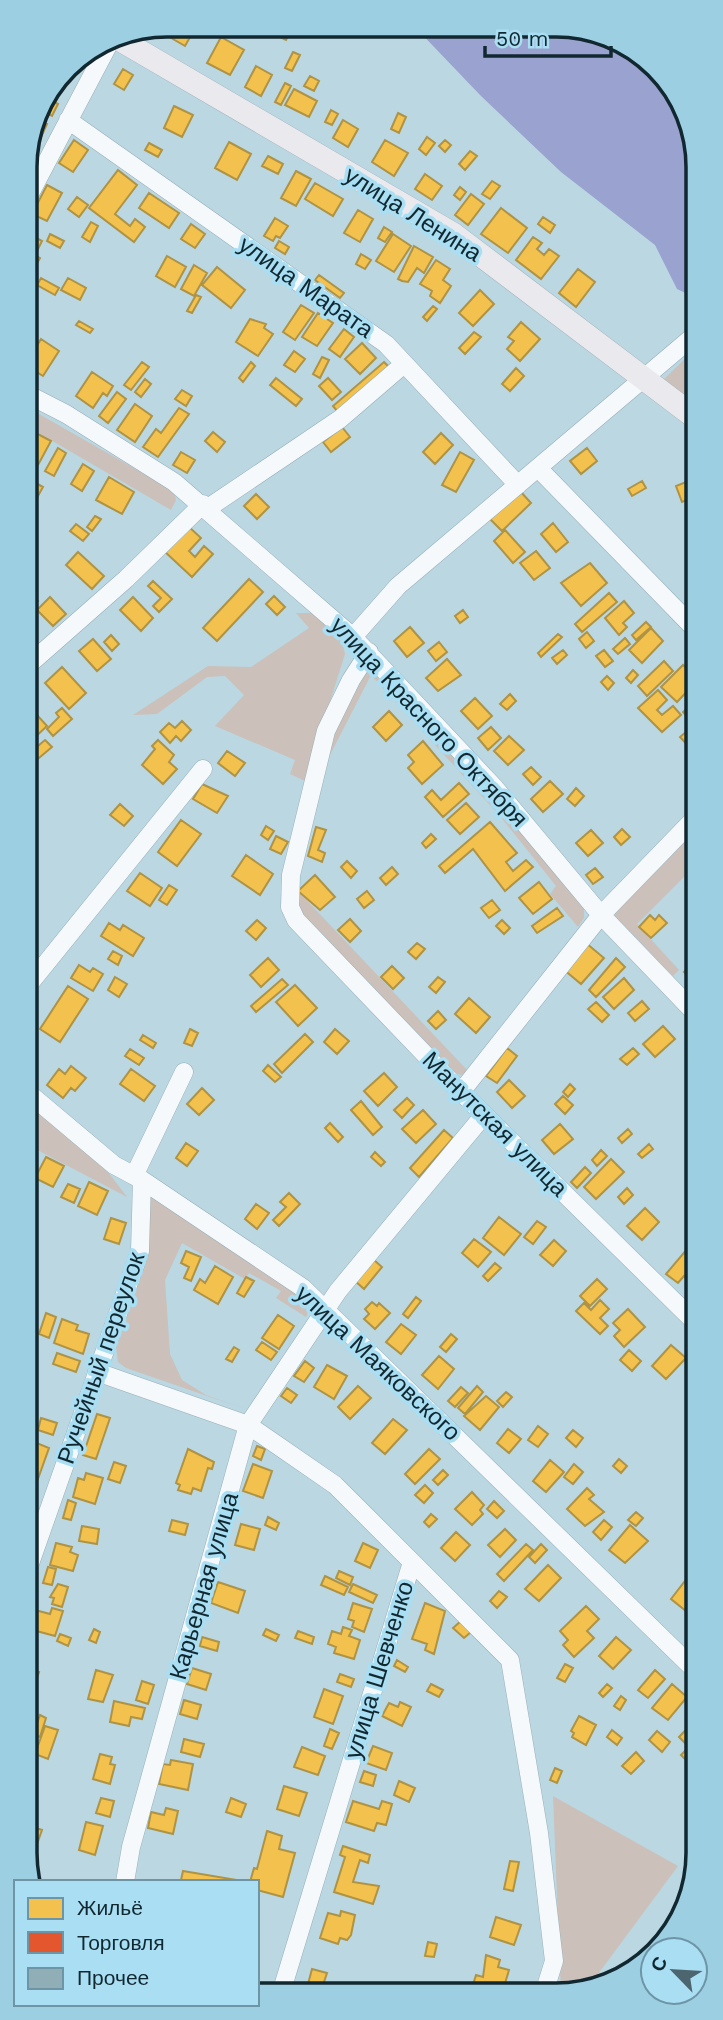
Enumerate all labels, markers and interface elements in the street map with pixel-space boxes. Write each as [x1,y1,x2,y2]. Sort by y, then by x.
scale bar [485,14,611,58]
text: 50 m [496,26,548,51]
street label: улица Ленина [339,161,487,268]
street label: улица Марата [233,230,379,344]
street label: улица Красного Октября [324,611,534,833]
street label: Манутская улица [417,1046,574,1203]
street label: Ручейный переулок [52,1248,150,1467]
street label: улица Маяковского [290,1279,466,1447]
street label: Карьерная улица [164,1488,244,1683]
street label: улица Шевченко [339,1578,419,1762]
legend [14,1880,259,2006]
text: Жильё [77,1895,143,1920]
text: Торговля [77,1930,165,1955]
north arrow [639,1936,709,2006]
text: С [646,1953,672,1975]
text: Прочее [77,1965,149,1990]

